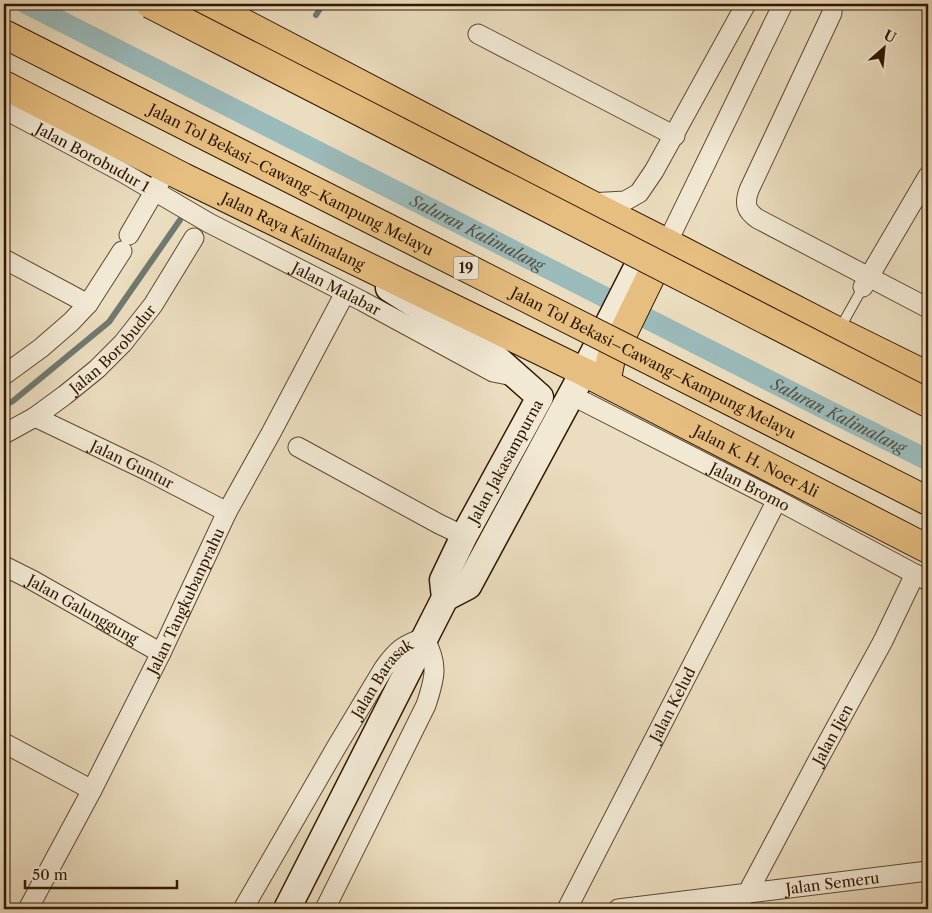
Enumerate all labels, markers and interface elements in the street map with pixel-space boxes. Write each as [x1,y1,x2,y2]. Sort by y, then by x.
north arrow [860,22,910,72]
text: U [881,26,900,47]
street label: Jalan Tol Bekasi–Cawang–Kampung Melayu [144,98,437,259]
street label: Jalan Borobudur 1 [31,117,154,196]
street label: Jalan Raya Kalimalang [217,187,368,274]
water label: Saluran Kalimalang [406,190,550,276]
road number: 19 [454,256,478,280]
street label: Jalan Malabar [287,257,385,319]
street label: Jalan Tol Bekasi–Cawang–Kampung Melayu [506,282,799,442]
street label: Jalan Borobudur [64,300,160,399]
water label: Saluran Kalimalang [767,373,911,458]
street label: Jalan Jakasampurna [462,396,547,528]
street label: Jalan K. H. Noer Ali [689,420,823,501]
street label: Jalan Guntur [86,435,178,493]
street label: Jalan Bromo [705,457,794,515]
street label: Jalan Tangkubanprahu [142,525,228,679]
street label: Jalan Galunggung [23,569,142,648]
street label: Jalan Barasak [346,634,417,723]
street label: Jalan Kelud [644,664,699,747]
street label: Jalan Ijen [807,700,857,770]
scale bar [25,858,178,890]
text: 50 m [32,865,68,884]
street label: Jalan Semeru [783,868,880,898]

